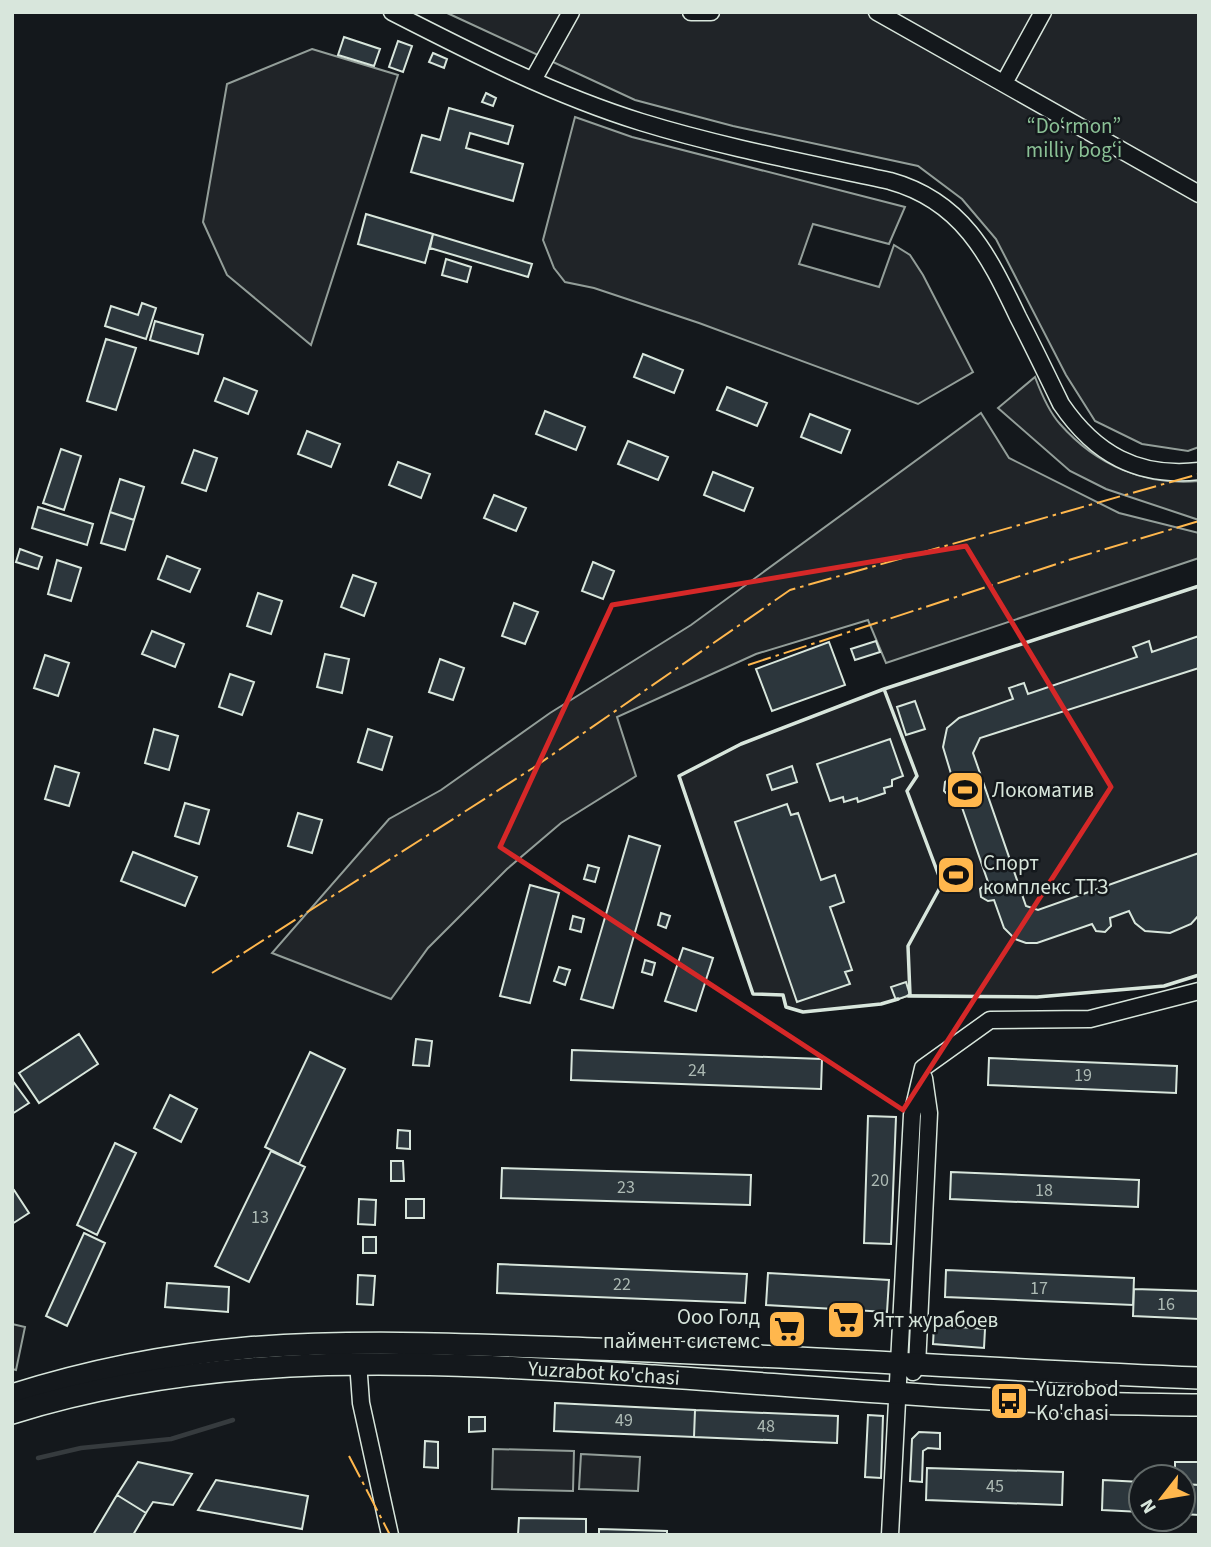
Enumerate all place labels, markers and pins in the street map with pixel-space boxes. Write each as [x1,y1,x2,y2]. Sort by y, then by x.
sports icon: Локоматив [944,769,986,811]
place label: Локоматив [992,775,1094,805]
place label: Спорт комплекс ТТЗ [983,848,1108,902]
sports icon: Спорт комплекс ТТЗ [935,854,977,896]
supermarket icon: Ятт журабоев [825,1299,867,1341]
place label: Ооо Голд паймент системс [603,1302,760,1356]
place label: Ятт журабоев [873,1305,998,1335]
supermarket icon: Ооо Голд паймент системс [766,1308,808,1350]
place label: Yuzrobod Ko'chasi [1035,1374,1119,1428]
bus stop icon: Yuzrobod Ko'chasi [988,1380,1030,1422]

